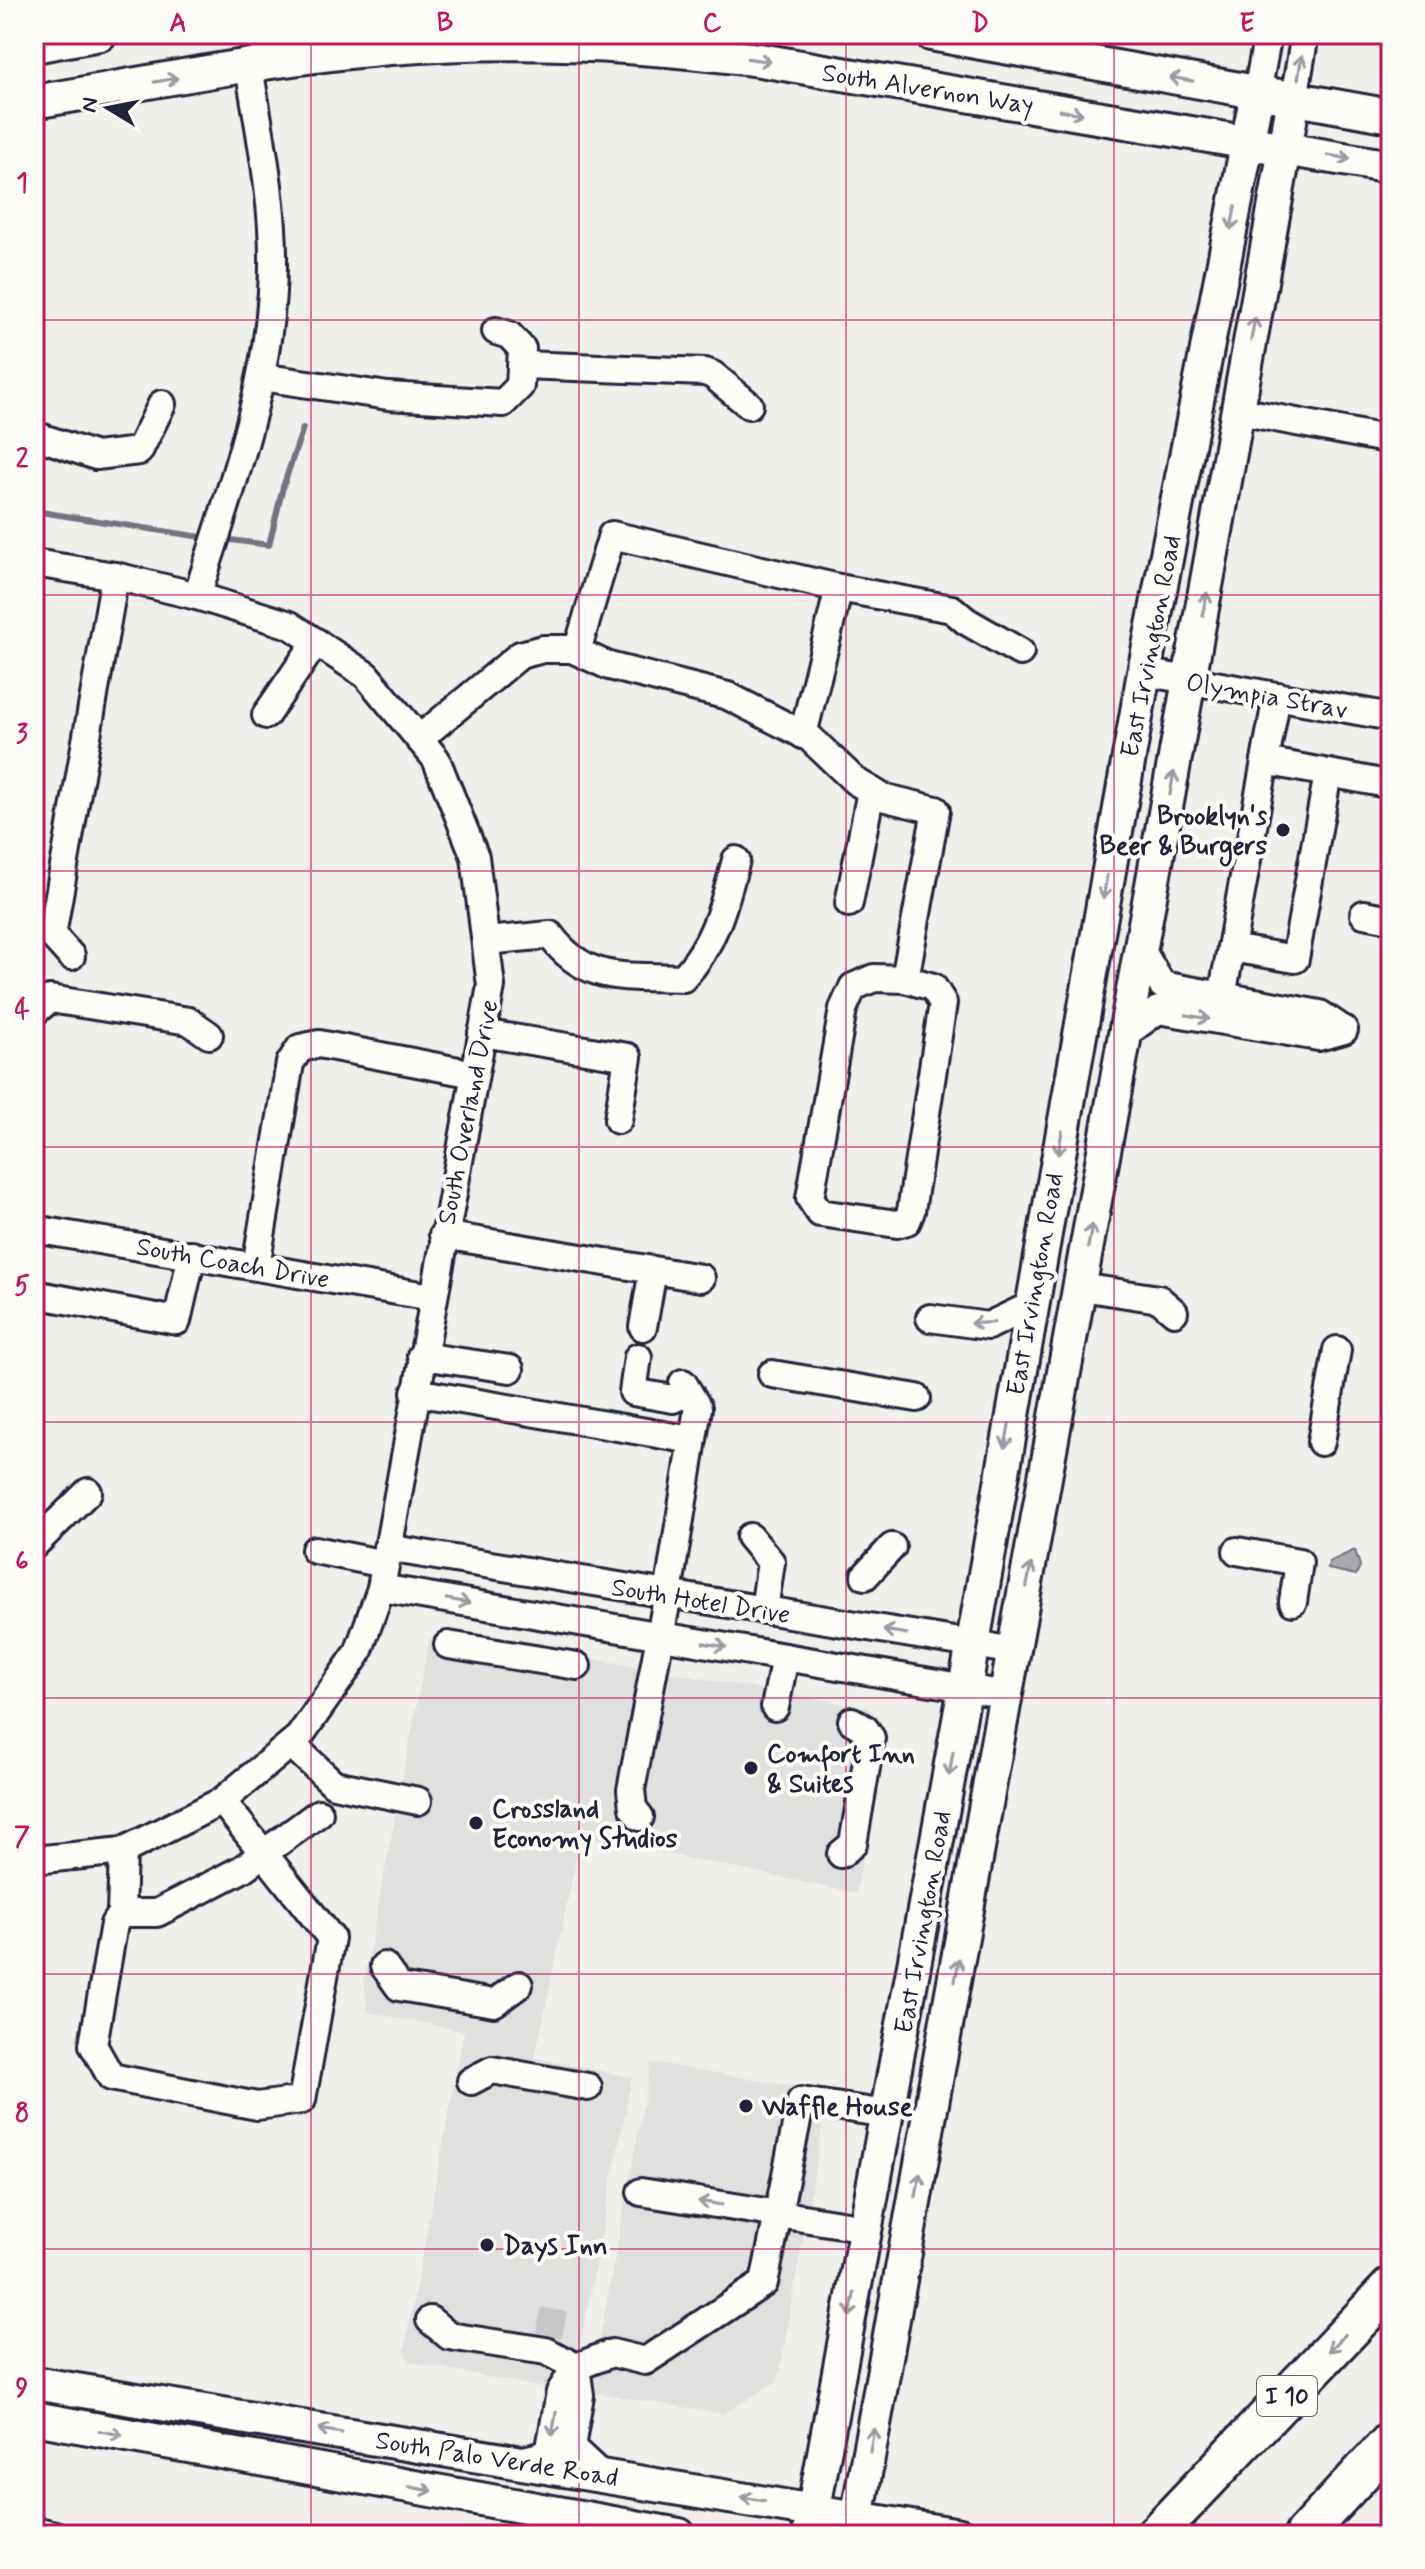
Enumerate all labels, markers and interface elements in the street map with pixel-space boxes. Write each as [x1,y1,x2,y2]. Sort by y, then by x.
text: A [169,7,187,41]
text: B [437,7,453,41]
text: C [703,7,722,41]
text: D [971,7,989,41]
text: E [1239,7,1255,41]
one-way arrow [746,53,771,68]
one-way arrow [1293,54,1308,80]
street label: South Alvernon Way [819,56,1036,123]
north arrow [68,68,148,148]
one-way arrow [1168,70,1194,85]
one-way arrow [153,71,178,86]
text: N [75,95,105,115]
one-way arrow [1057,105,1083,120]
one-way arrow [1325,150,1351,165]
text: 1 [16,167,28,201]
one-way arrow [1225,205,1240,230]
one-way arrow [1247,317,1262,343]
text: 2 [16,443,29,477]
street label: East Irvington Road [1114,532,1190,760]
one-way arrow [1198,592,1213,617]
street label: Olympia Strav [1183,666,1350,728]
text: 3 [16,718,28,752]
one-way arrow [1166,771,1181,797]
place label: Brooklyn's Beer & Burgers [1099,800,1268,867]
marker: Brooklyn's Beer & Burgers [1274,821,1292,839]
one-way arrow [1097,874,1112,899]
text: 4 [14,994,30,1028]
street label: South Overland Drive [430,997,507,1228]
one-way arrow [1185,1010,1210,1025]
one-way arrow [1051,1129,1066,1155]
street label: East Irvington Road [1000,1170,1072,1399]
one-way arrow [1084,1224,1099,1249]
street label: South Coach Drive [133,1230,332,1298]
text: 5 [14,1270,30,1304]
one-way arrow [969,1316,995,1331]
one-way arrow [999,1423,1014,1448]
text: 6 [15,1545,29,1579]
one-way arrow [1022,1562,1037,1588]
street label: South Hotel Drive [609,1571,793,1633]
one-way arrow [445,1595,471,1610]
one-way arrow [883,1623,909,1638]
one-way arrow [701,1639,727,1654]
place label: Comfort Inn & Suites [767,1738,915,1802]
one-way arrow [943,1751,958,1777]
marker: Comfort Inn & Suites [742,1759,760,1777]
place label: Crossland Economy Studios [492,1793,678,1857]
street label: East Irvington Road [888,1808,960,2037]
marker: Crossland Economy Studios [467,1814,485,1832]
text: 7 [14,1821,30,1855]
one-way arrow [951,1957,966,1983]
place label: Waffle House [761,2091,913,2125]
text: 8 [15,2097,29,2131]
marker: Waffle House [737,2097,755,2115]
one-way arrow [912,2172,927,2198]
one-way arrow [697,2195,723,2210]
place label: Days Inn [503,2230,608,2264]
marker: Days Inn [478,2236,496,2254]
one-way arrow [843,2291,858,2317]
one-way arrow [1328,2333,1347,2352]
text: 9 [16,2372,29,2406]
road number: I 10 [1257,2376,1317,2416]
one-way arrow [546,2410,561,2436]
one-way arrow [318,2422,343,2437]
street label: South Palo Verde Road [373,2424,620,2496]
one-way arrow [97,2426,123,2441]
one-way arrow [865,2428,880,2454]
one-way arrow [408,2482,434,2497]
one-way arrow [740,2491,766,2506]

